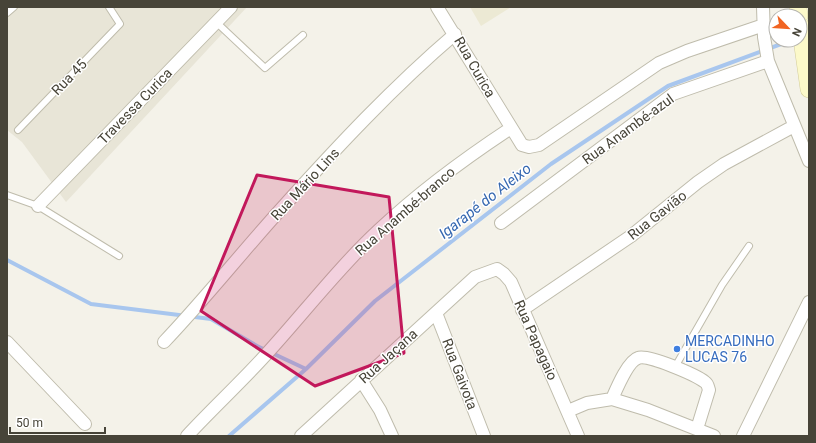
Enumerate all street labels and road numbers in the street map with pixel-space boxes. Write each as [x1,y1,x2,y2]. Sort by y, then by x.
street label: Rua Curica [451,34,499,100]
street label: Rua 45 [48,56,90,98]
street label: Travessa Curica [95,65,175,147]
street label: Rua Anambé-azul [579,90,677,168]
street label: Rua Mário Lins [268,145,342,223]
street label: Rua Anambé-branco [352,164,458,258]
street label: Rua Gavião [624,187,690,243]
street label: Rua Papagaio [511,297,561,383]
street label: Rua Jaçana [355,326,421,386]
street label: Rua Gaivota [439,336,481,412]

